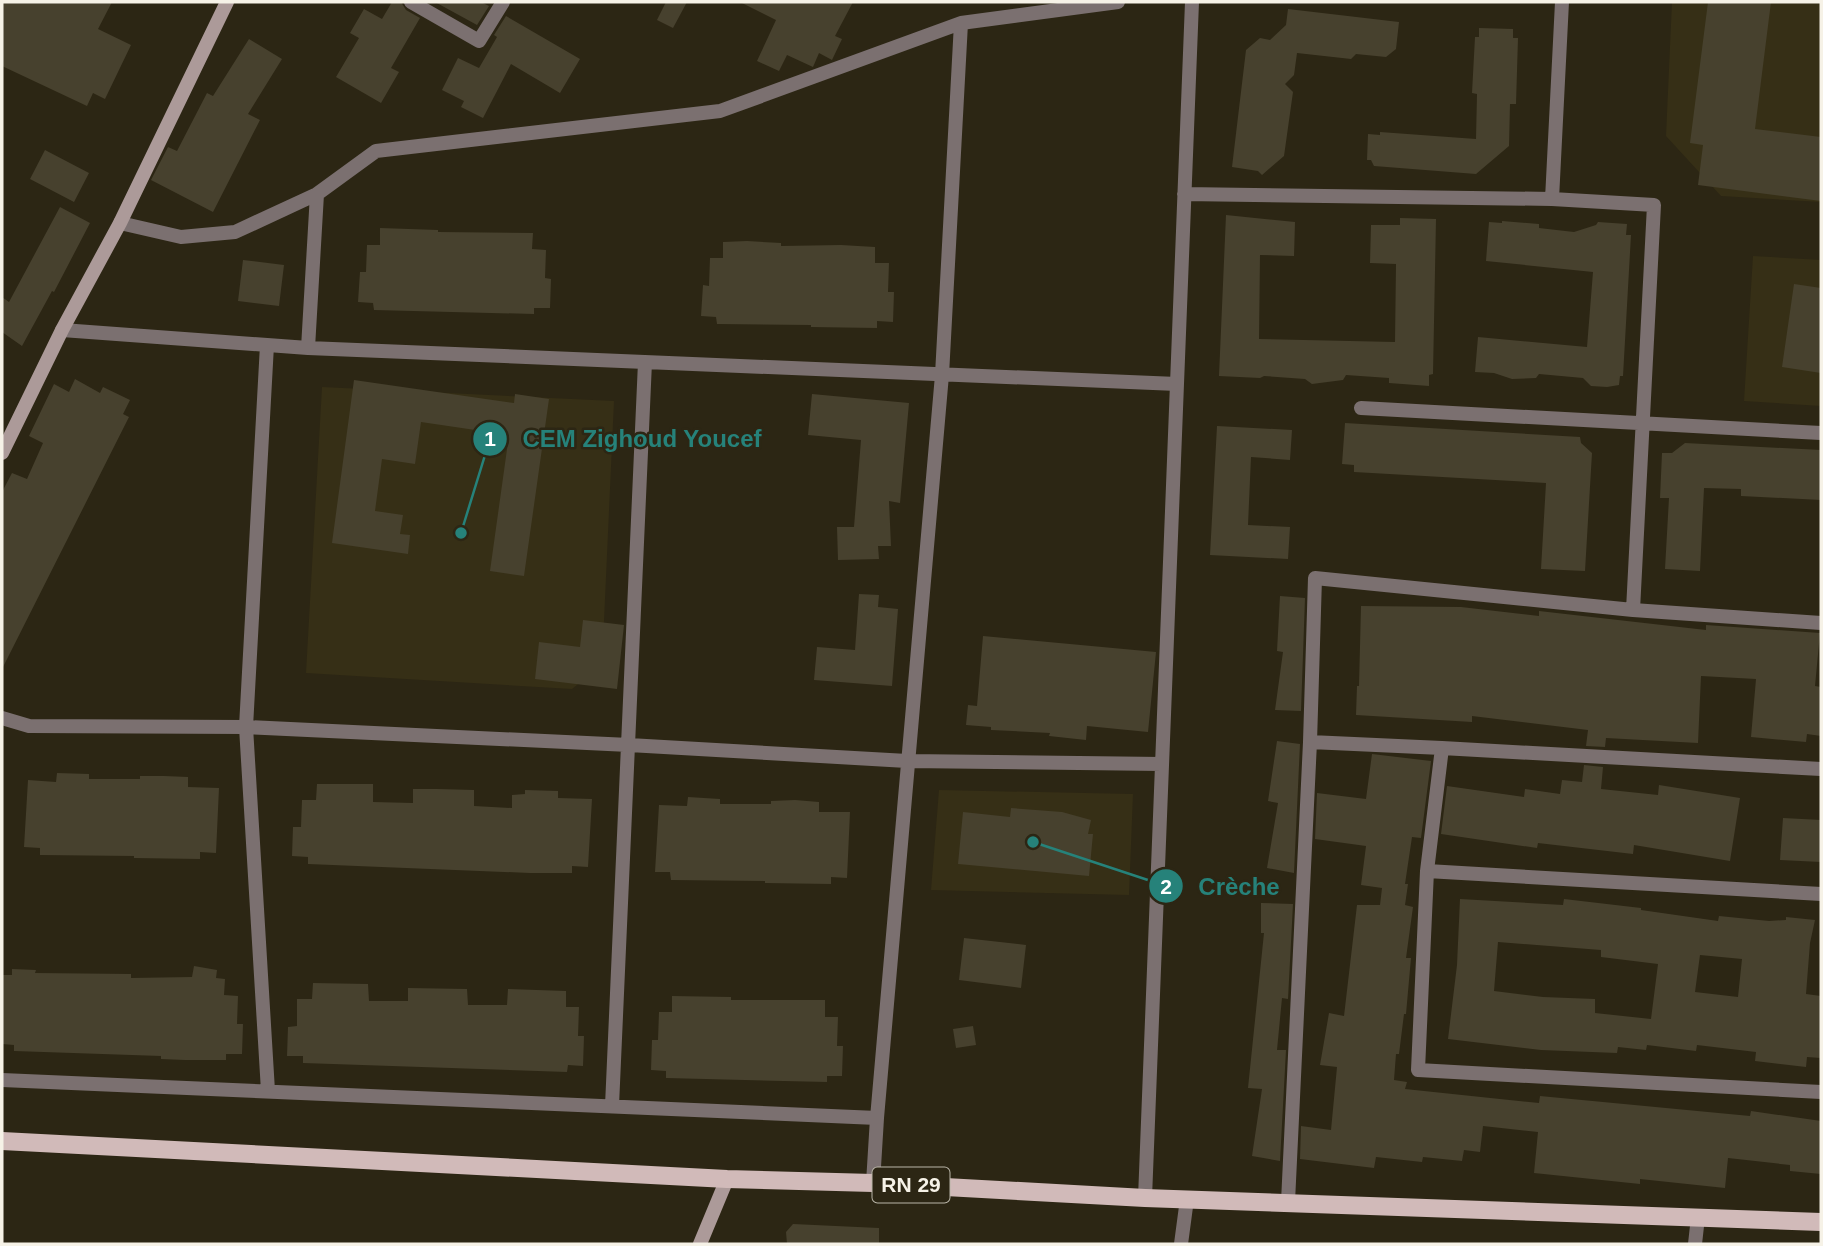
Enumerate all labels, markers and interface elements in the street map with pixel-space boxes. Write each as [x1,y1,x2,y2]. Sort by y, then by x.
callout: CEM Zighoud Youcef [473,417,775,462]
text: CEM Zighoud Youcef [522,425,763,452]
text: 1 [484,427,496,450]
callout: Crèche [1149,864,1293,909]
text: Crèche [1198,873,1280,900]
text: 2 [1160,875,1172,898]
road number: RN 29 [872,1168,950,1202]

